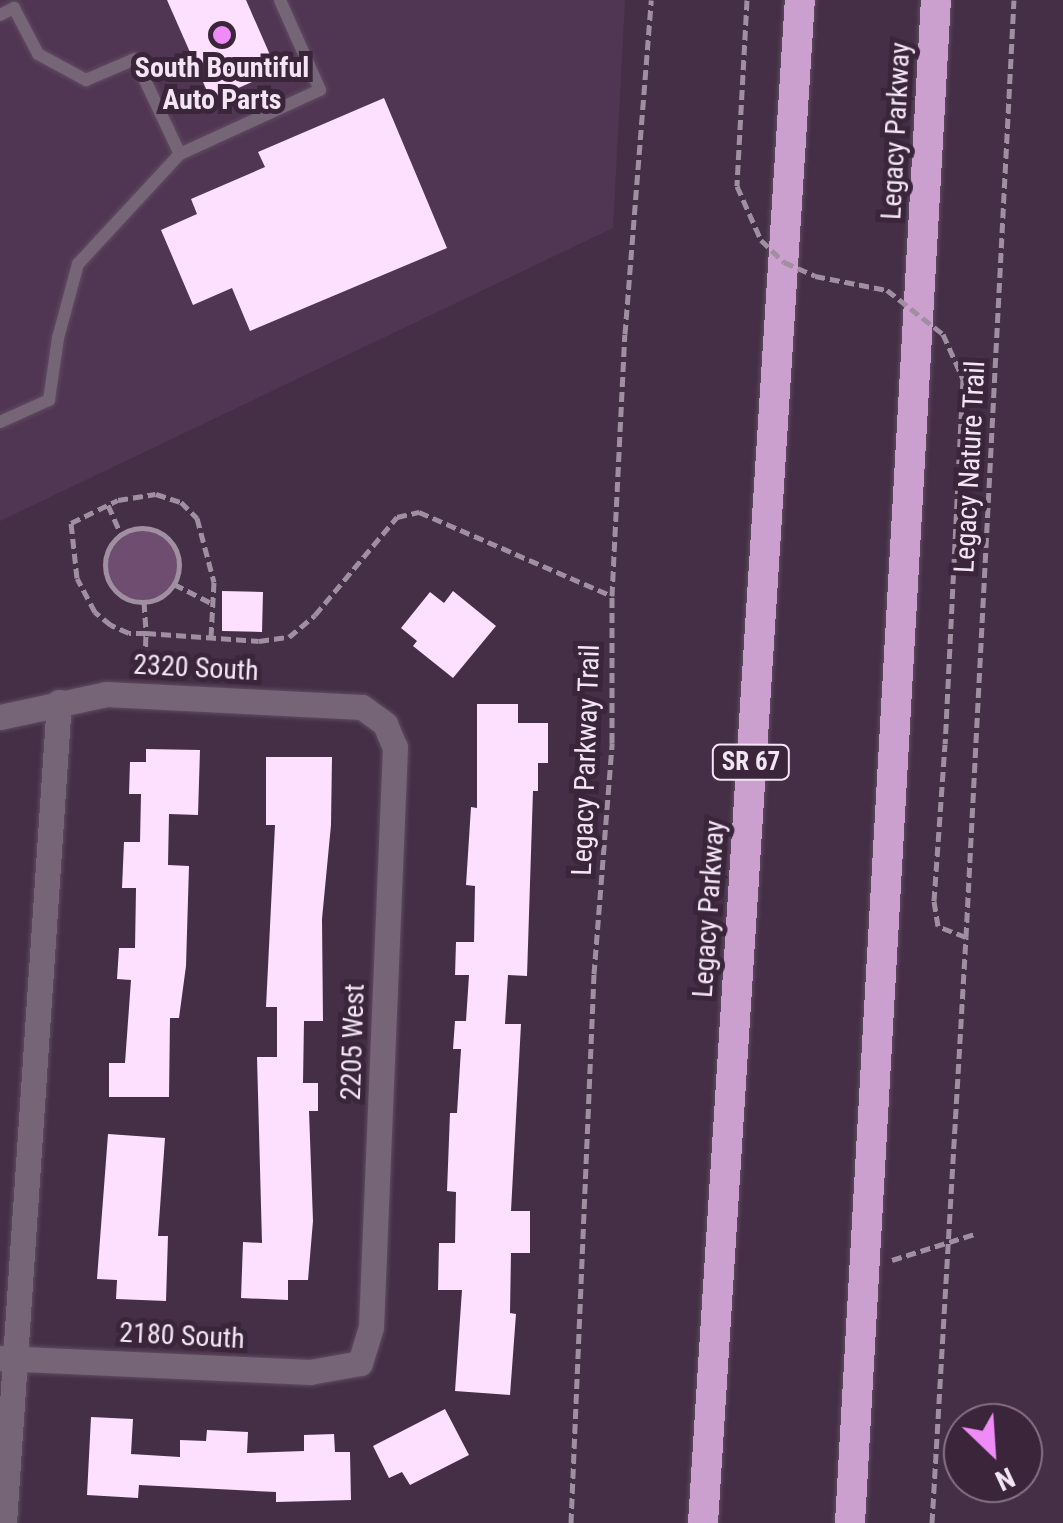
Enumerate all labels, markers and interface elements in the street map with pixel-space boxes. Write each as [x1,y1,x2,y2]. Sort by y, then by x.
marker: South Bountiful Auto Parts [211,24,233,46]
street label: Legacy Parkway [875,41,917,221]
place label: South Bountiful Auto Parts [135,51,309,117]
street label: Legacy Nature Trail [948,360,992,574]
street label: Legacy Parkway Trail [565,644,607,876]
street label: 2320 South [132,648,260,688]
road number: SR 67 [711,742,791,782]
street label: Legacy Parkway [686,819,732,999]
street label: 2205 West [334,983,372,1101]
street label: 2180 South [118,1316,246,1356]
north arrow [943,1403,1043,1503]
text: N [990,1460,1020,1497]

